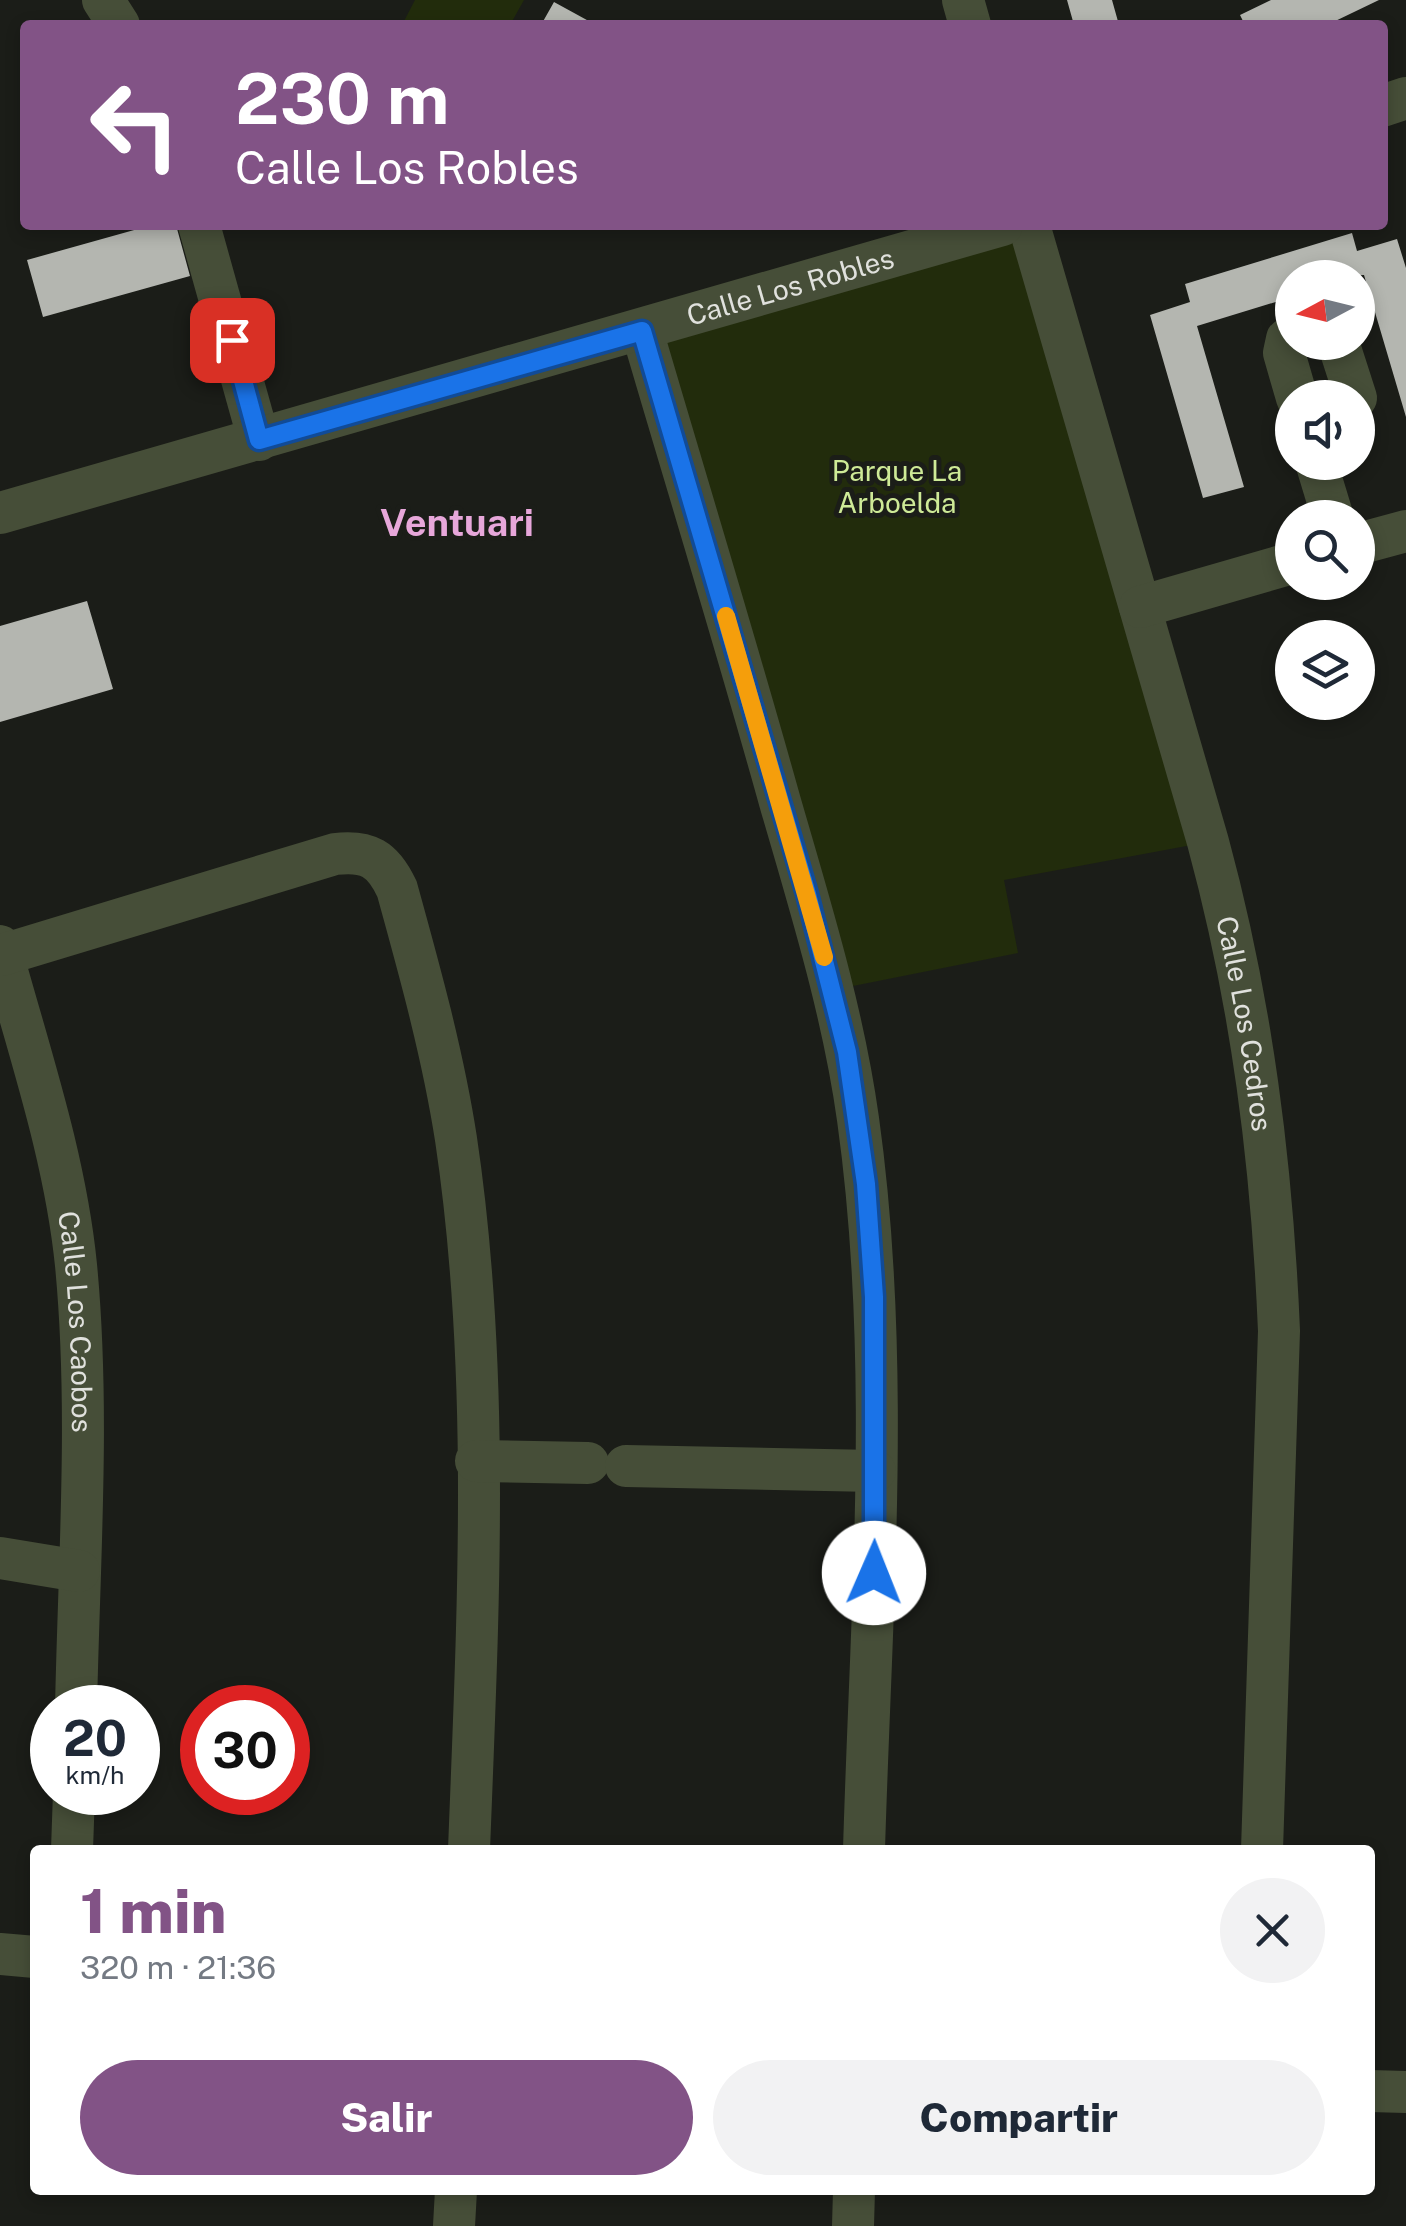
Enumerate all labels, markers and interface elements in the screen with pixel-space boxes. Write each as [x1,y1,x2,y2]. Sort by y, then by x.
text: 230 m [235,57,449,140]
icon: left [70,60,200,190]
text: Calle Los Robles [235,141,579,194]
street label: Calle Los Robles [683,241,897,331]
north arrow [1275,260,1375,360]
map controls [1275,260,1375,720]
pin [190,298,275,383]
icon: arrive [205,313,260,368]
button: sound [1275,380,1375,480]
park label: Parque La Arboelda [832,454,962,519]
district label: Ventuari [380,500,534,545]
button: search [1275,500,1375,600]
button: layers [1275,620,1375,720]
street label: Calle Los Cedros [1211,913,1280,1133]
street label: Calle Los Caobos [52,1208,99,1433]
position arrow [822,1521,926,1625]
speed limit sign: 30 [180,1685,310,1815]
text: 20 [63,1708,127,1767]
text: km/h [66,1760,124,1790]
text: 1 min [80,1876,227,1947]
button: close [1220,1878,1325,1983]
text: 320 m · 21:36 [80,1949,276,1986]
button: Salir [80,2060,693,2175]
button: Compartir [713,2060,1325,2175]

